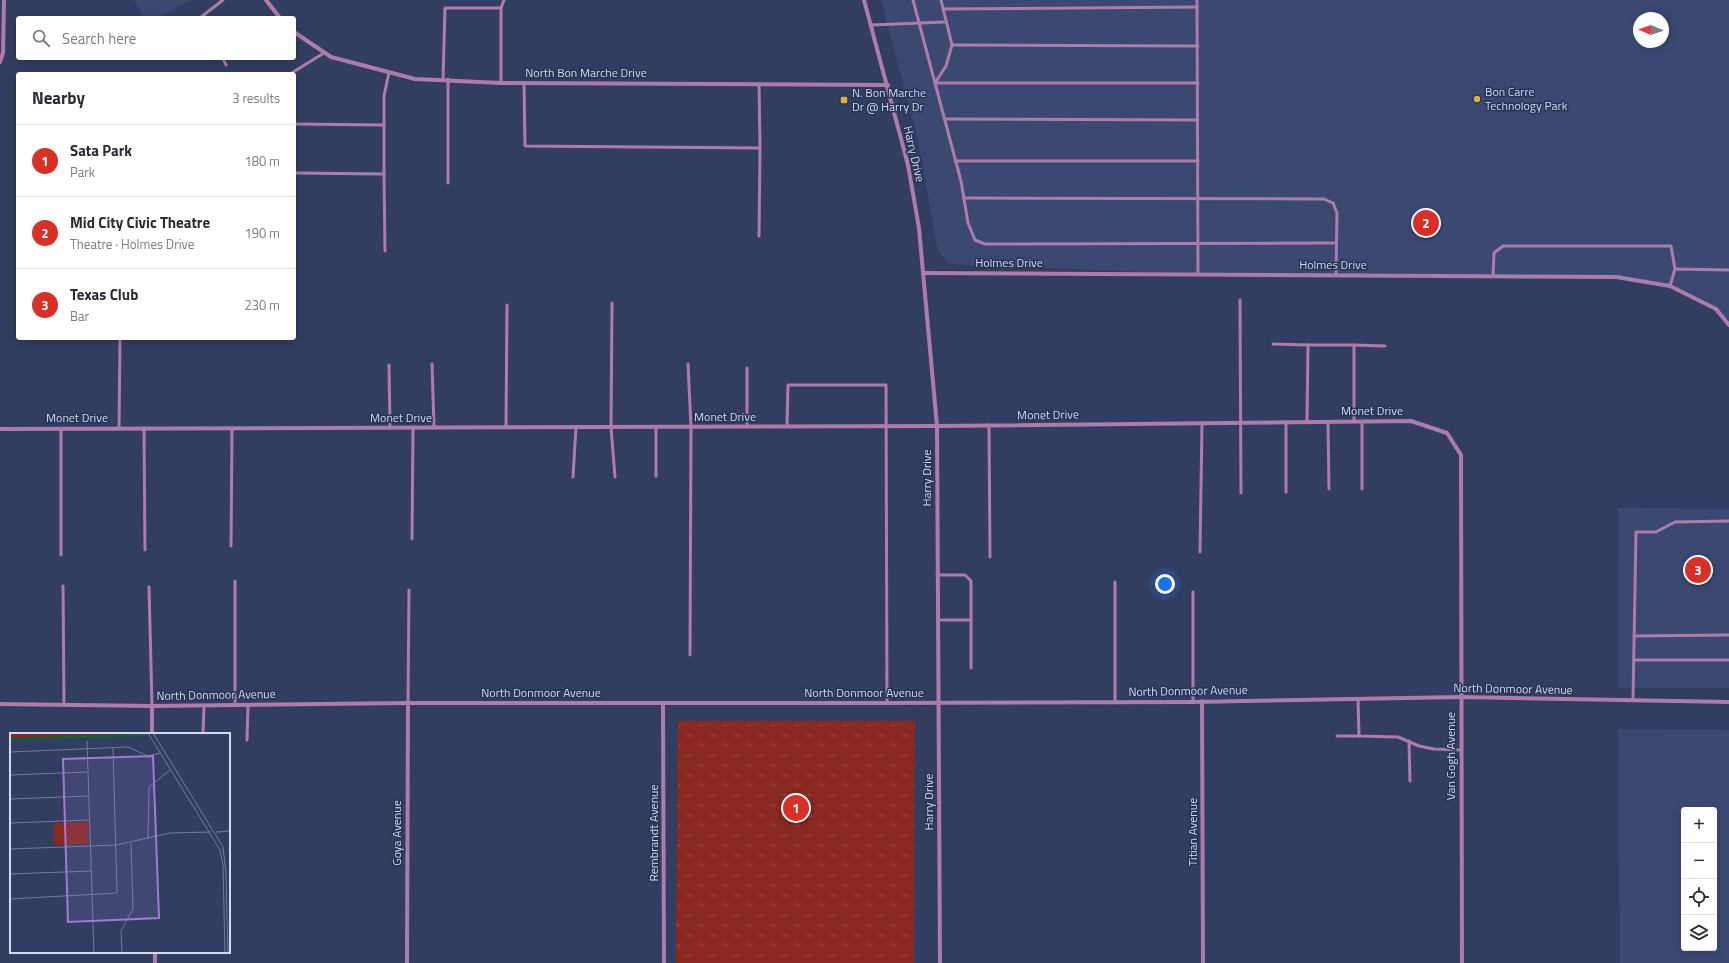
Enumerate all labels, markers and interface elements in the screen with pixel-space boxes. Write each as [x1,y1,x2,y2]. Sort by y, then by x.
north arrow [1633,12,1669,48]
search box [16,16,296,60]
icon: search [30,27,52,49]
text: Search here [62,27,136,50]
street label: North Bon Marche Drive [525,63,647,82]
place label: Bon Carre Technology Park [1485,82,1568,115]
place label: N. Bon Marche Dr @ Harry Dr [852,83,926,116]
text: Nearby [32,85,85,111]
text: 3 results [232,88,280,108]
marker: Bon Carre Technology Park [1472,94,1482,104]
marker: N. Bon Marche Dr @ Harry Dr [839,95,849,105]
street label: Harry Drive [899,124,930,184]
text: Sata Park [70,139,132,162]
text: 1 [41,151,49,171]
text: 180 m [244,151,280,171]
text: Park [70,162,95,182]
pin: 2 [1413,208,1439,238]
text: Mid City Civic Theatre [70,211,210,234]
text: 2 [41,223,49,243]
text: 190 m [244,223,280,243]
text: Theatre · Holmes Drive [70,234,194,254]
street label: Holmes Drive [975,253,1043,272]
street label: Holmes Drive [1299,255,1367,274]
text: Texas Club [70,283,138,306]
text: 3 [41,295,49,315]
text: 230 m [244,295,280,315]
text: Bar [70,306,89,326]
street label: Monet Drive [1341,401,1403,420]
street label: Monet Drive [1017,404,1079,425]
street label: Monet Drive [694,407,756,426]
street label: Monet Drive [46,408,108,427]
street label: Monet Drive [370,408,432,427]
street label: Harry Drive [917,449,936,507]
pin: 3 [1685,555,1711,585]
your location [1155,574,1175,594]
street label: North Donmoor Avenue [1453,678,1573,699]
street label: North Donmoor Avenue [1128,680,1248,701]
street label: North Donmoor Avenue [481,683,601,702]
street label: North Donmoor Avenue [804,683,924,702]
street label: North Donmoor Avenue [156,684,276,705]
street label: Van Gogh Avenue [1441,712,1460,800]
inset map [10,733,230,953]
street label: Harry Drive [919,773,938,831]
street label: Rembrandt Avenue [644,784,663,882]
pin: 1 [783,793,809,823]
street label: Titian Avenue [1183,798,1202,866]
street label: Goya Avenue [387,800,406,866]
map controls [1681,807,1717,951]
button: + [1681,807,1717,843]
button: − [1681,843,1717,879]
button: locate [1681,879,1717,915]
button: layers [1681,915,1717,951]

